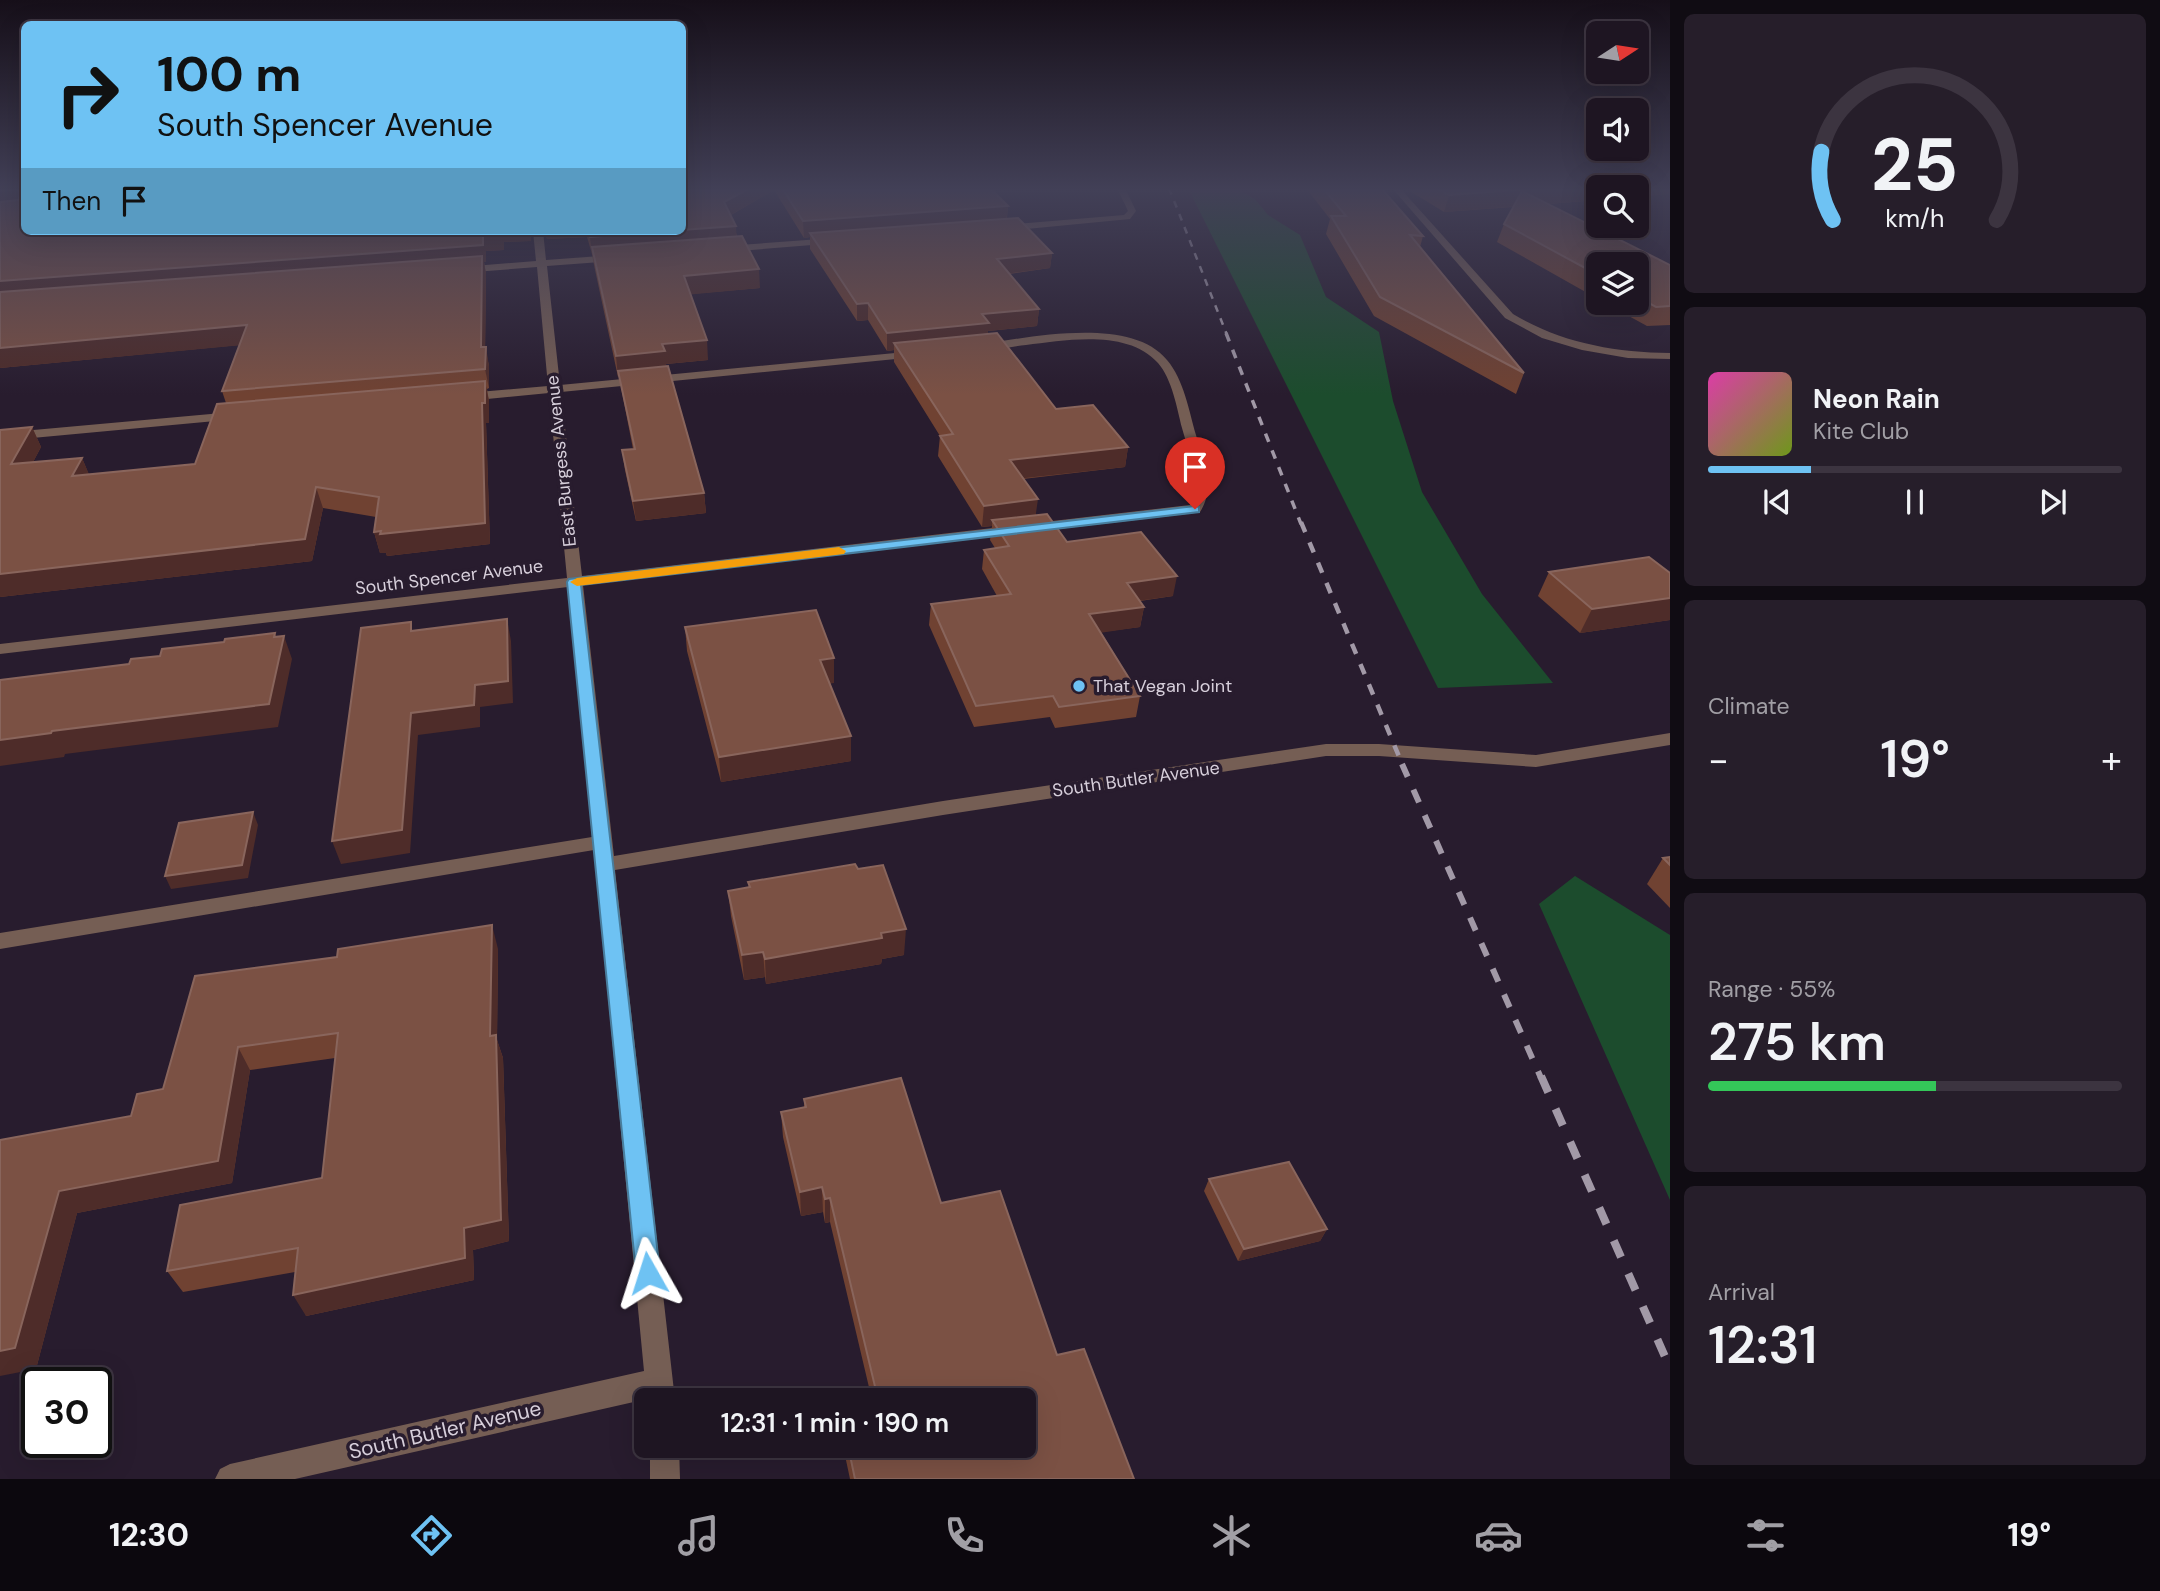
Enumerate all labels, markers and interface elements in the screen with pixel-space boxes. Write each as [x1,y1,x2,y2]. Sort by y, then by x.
north arrow [1586,21,1648,84]
map controls [1586,21,1649,315]
text: 100 m [157,42,301,106]
icon: right [42,49,133,140]
button: sound [1586,98,1649,161]
text: South Spencer Avenue [157,104,493,146]
text: 25 [1871,118,1959,213]
button: search [1586,175,1649,238]
icon: arrive [115,182,153,220]
text: Then [42,184,101,218]
text: km/h [1885,201,1945,234]
button: layers [1586,252,1649,315]
street label: East Burgess Avenue [540,374,582,548]
text: Neon Rain [1813,382,1940,416]
text: Kite Club [1813,416,1909,446]
pin [1165,437,1225,509]
icon: arrive [1176,448,1214,486]
icon: previous [1758,483,1796,521]
icon: pause [1896,483,1934,521]
icon: next [2034,483,2072,521]
street label: South Spencer Avenue [354,554,544,600]
place label: That Vegan Joint [1093,674,1232,698]
marker: That Vegan Joint [1071,678,1087,694]
text: Climate [1708,691,1790,721]
text: 19° [1880,725,1950,793]
text: − [1708,735,1729,785]
text: + [2101,735,2122,785]
street label: South Butler Avenue [1051,755,1221,803]
text: Range · 55% [1708,974,1835,1004]
text: 275 km [1708,1008,1886,1076]
position arrow [611,1236,685,1310]
text: Arrival [1708,1277,1775,1307]
text: 12:31 [1708,1311,1817,1379]
speed limit sign: 30 [21,1367,112,1458]
street label: South Butler Avenue [346,1394,544,1466]
text: 12:31 · 1 min · 190 m [721,1406,949,1440]
icon: directions [407,1511,456,1560]
icon: music [674,1511,723,1560]
icon: phone [940,1511,989,1560]
icon: climate [1207,1511,1256,1560]
icon: car [1474,1511,1523,1560]
icon: filters [1741,1511,1790,1560]
text: 12:30 [109,1514,189,1556]
text: 19° [2007,1514,2051,1556]

